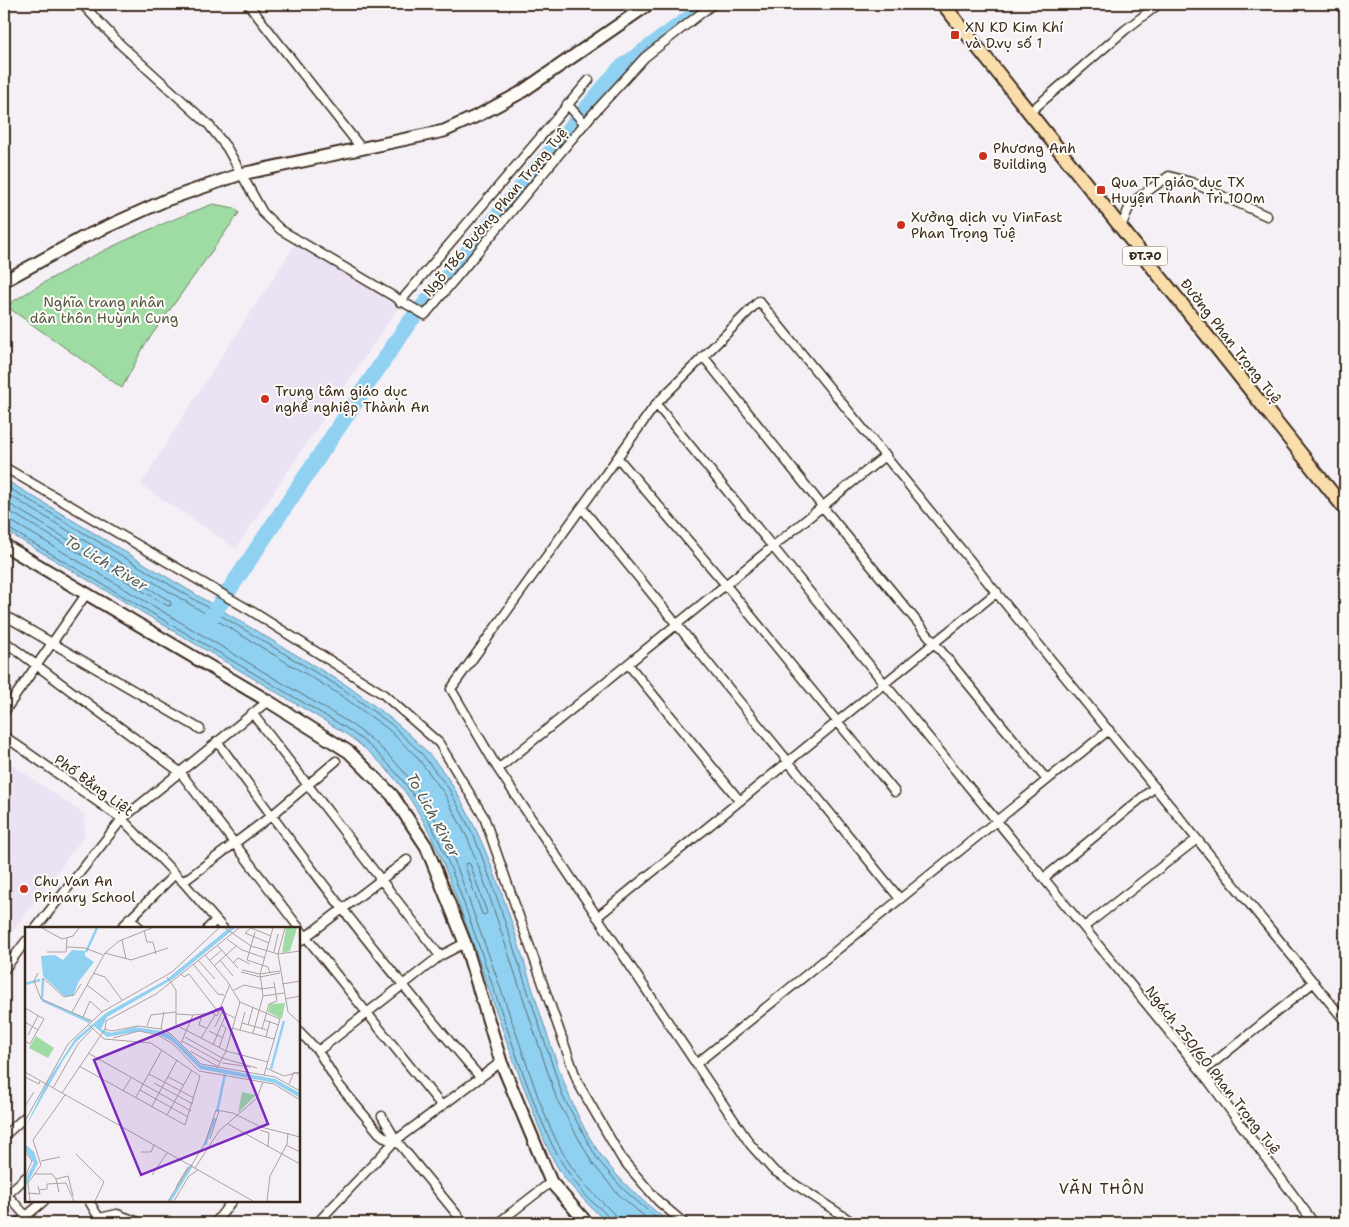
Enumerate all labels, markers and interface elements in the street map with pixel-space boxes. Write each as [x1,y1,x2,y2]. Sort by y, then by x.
place label: XN KD Kim Khí và D.vụ số 1 [965,18,1063,52]
marker: XN KD Kim Khí và D.vụ số 1 [949,29,961,41]
street label: Ngõ 186 Đường Phan Trọng Tuệ [419,124,571,300]
place label: Phương Anh Building [993,139,1076,173]
marker: Phương Anh Building [977,150,989,162]
place label: Qua TT giáo dục TX Huyện Thanh Trì 100m [1111,173,1265,207]
marker: Qua TT giáo dục TX Huyện Thanh Trì 100m [1095,184,1107,196]
place label: Xưởng dịch vụ VinFast Phan Trọng Tuệ [911,208,1062,242]
marker: Xưởng dịch vụ VinFast Phan Trọng Tuệ [895,219,907,231]
road number: ĐT.70 [1122,247,1168,266]
street label: Đường Phan Trọng Tuệ [1177,275,1285,407]
park label: Nghĩa trang nhân dân thôn Huỳnh Cung [30,293,178,327]
place label: Trung tâm giáo dục nghề nghiệp Thành An [275,382,430,416]
marker: Trung tâm giáo dục nghề nghiệp Thành An [259,393,271,405]
water label: To Lich River [61,530,152,596]
street label: Phố Bằng Liệt [51,750,137,820]
water label: To Lich River [402,769,465,862]
place label: Chu Van An Primary School [34,872,136,906]
marker: Chu Van An Primary School [18,883,30,895]
inset map [25,927,300,1202]
street label: Ngách 250/60 Phan Trọng Tuệ [1142,982,1284,1158]
district label: VĂN THÔN [1059,1178,1145,1199]

